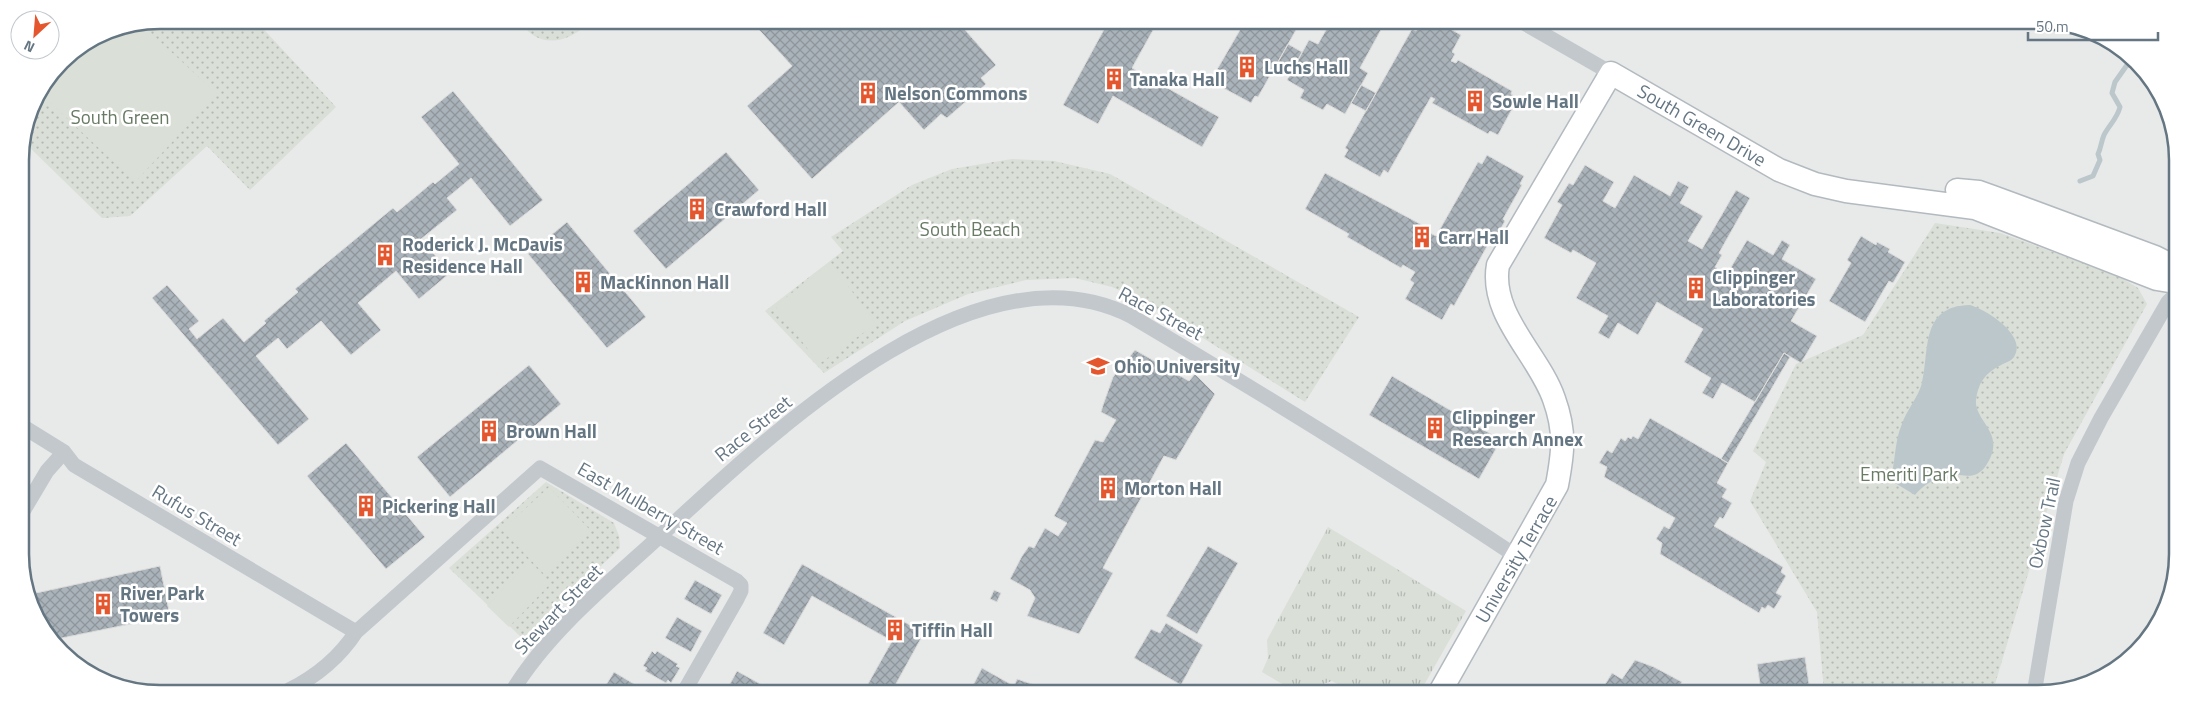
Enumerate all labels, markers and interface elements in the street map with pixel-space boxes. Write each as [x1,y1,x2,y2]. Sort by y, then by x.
north arrow [10,10,60,60]
scale bar [2028,10,2158,42]
text: 50 m [2036,15,2069,38]
text: N [20,36,38,59]
place label: Luchs Hall [1264,52,1348,81]
building icon: Luchs Hall [1234,54,1260,80]
place label: Tanaka Hall [1130,64,1225,93]
building icon: Tanaka Hall [1101,66,1127,92]
street label: South Green Drive [1632,76,1772,173]
place label: Nelson Commons [884,78,1027,107]
building icon: Nelson Commons [855,80,881,106]
place label: Sowle Hall [1492,86,1579,115]
building icon: Sowle Hall [1462,88,1488,114]
park label: South Green [71,102,169,131]
place label: Crawford Hall [714,194,827,223]
building icon: Crawford Hall [684,196,710,222]
park label: South Beach [920,214,1020,243]
place label: Carr Hall [1438,222,1509,251]
building icon: Carr Hall [1409,224,1435,250]
place label: Roderick J. McDavis Residence Hall [402,229,563,280]
building icon: Roderick J. McDavis Residence Hall [372,242,398,268]
place label: Clippinger Laboratories [1712,262,1816,313]
place label: MacKinnon Hall [600,267,729,296]
building icon: MacKinnon Hall [570,269,596,295]
building icon: Clippinger Laboratories [1683,275,1709,301]
street label: Race Street [1114,278,1209,347]
place label: Ohio University [1114,351,1241,380]
school or university icon: Ohio University [1085,353,1111,379]
street label: Race Street [708,387,798,468]
place label: Clippinger Research Annex [1452,402,1583,453]
building icon: Clippinger Research Annex [1422,415,1448,441]
place label: Brown Hall [506,416,597,445]
building icon: Brown Hall [476,418,502,444]
street label: East Mulberry Street [572,454,730,562]
park label: Emeriti Park [1860,459,1958,488]
place label: Morton Hall [1124,473,1222,502]
building icon: Morton Hall [1095,475,1121,501]
street label: Oxbow Trail [2020,475,2067,571]
street label: Rufus Street [147,476,248,553]
street label: University Terrace [1467,490,1564,628]
place label: Pickering Hall [382,491,496,520]
building icon: Pickering Hall [353,493,379,519]
street label: Stewart Street [507,556,609,661]
place label: River Park Towers [120,578,205,629]
building icon: River Park Towers [90,591,116,617]
place label: Tiffin Hall [912,615,993,644]
building icon: Tiffin Hall [882,617,908,643]

